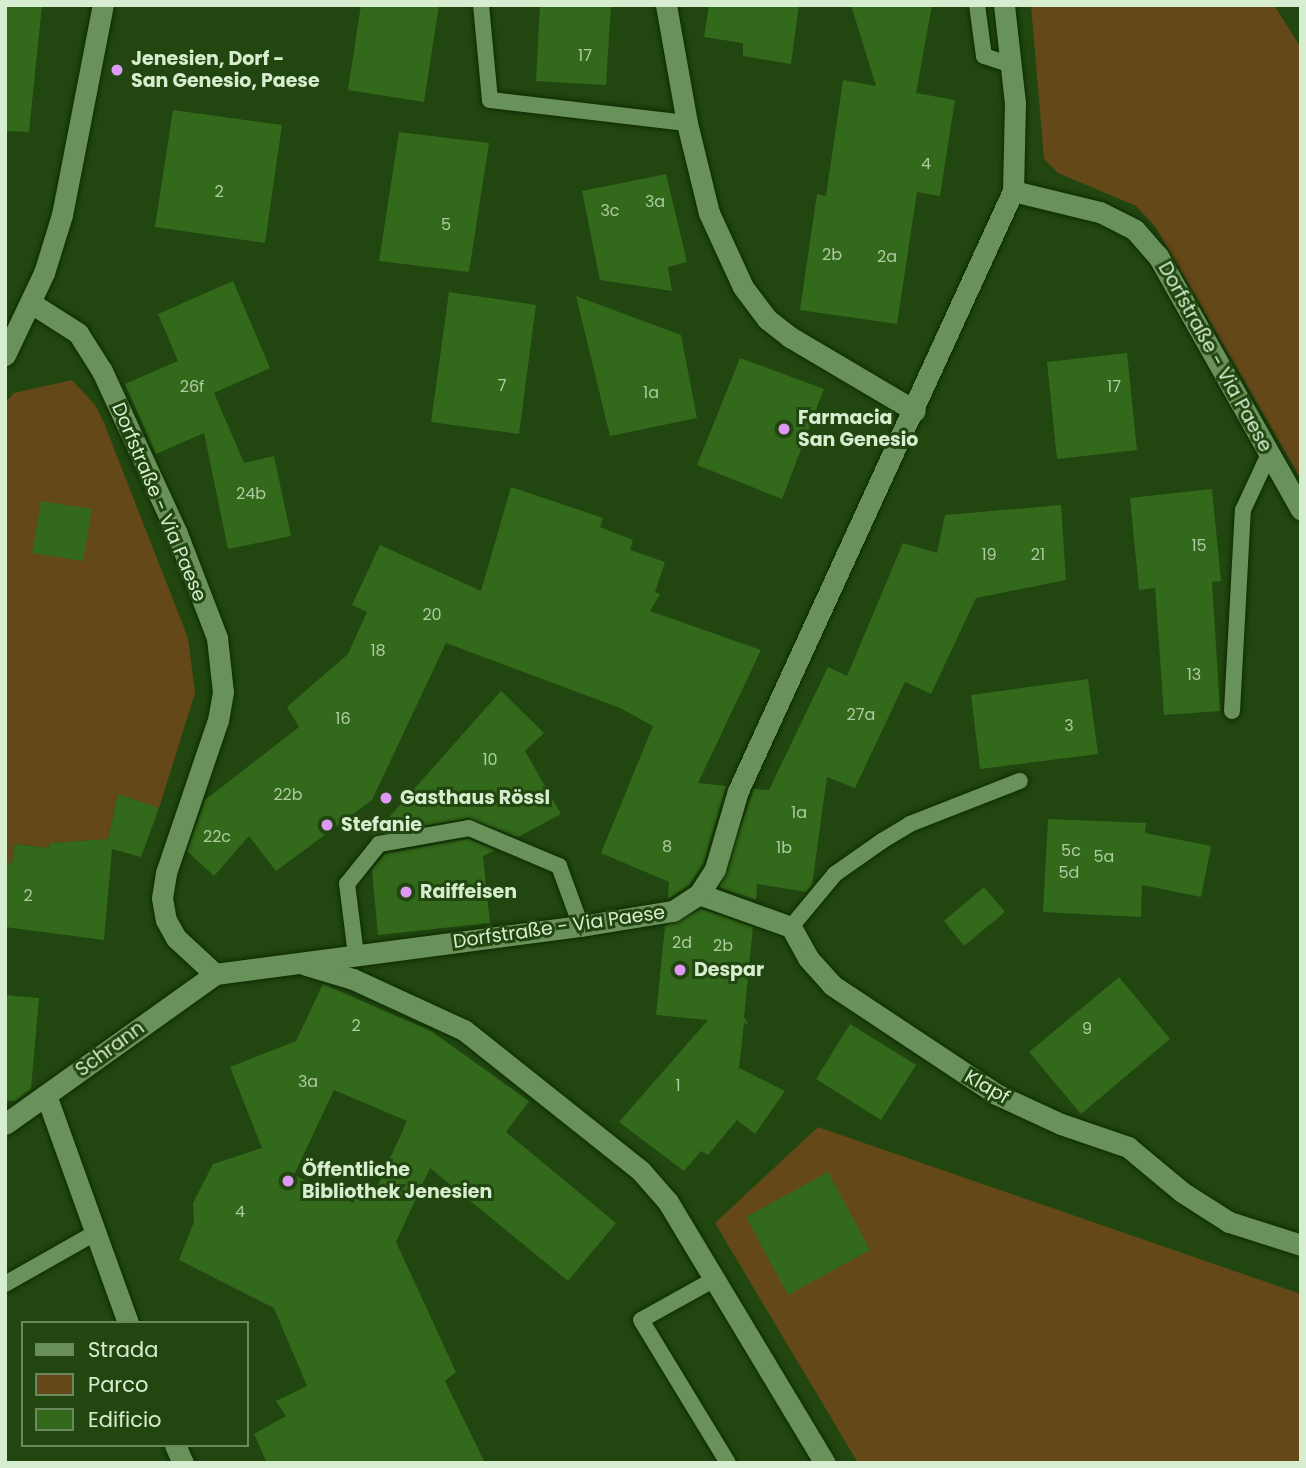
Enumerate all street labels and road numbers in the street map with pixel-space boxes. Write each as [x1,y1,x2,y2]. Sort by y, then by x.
street label: Dorfstraße - Via Paese [1153,258,1277,456]
street label: Dorfstraße - Via Paese [107,399,211,605]
street label: Dorfstraße - Via Paese [452,901,666,953]
street label: Schrann [71,1017,149,1081]
street label: Klapf [961,1065,1013,1109]

